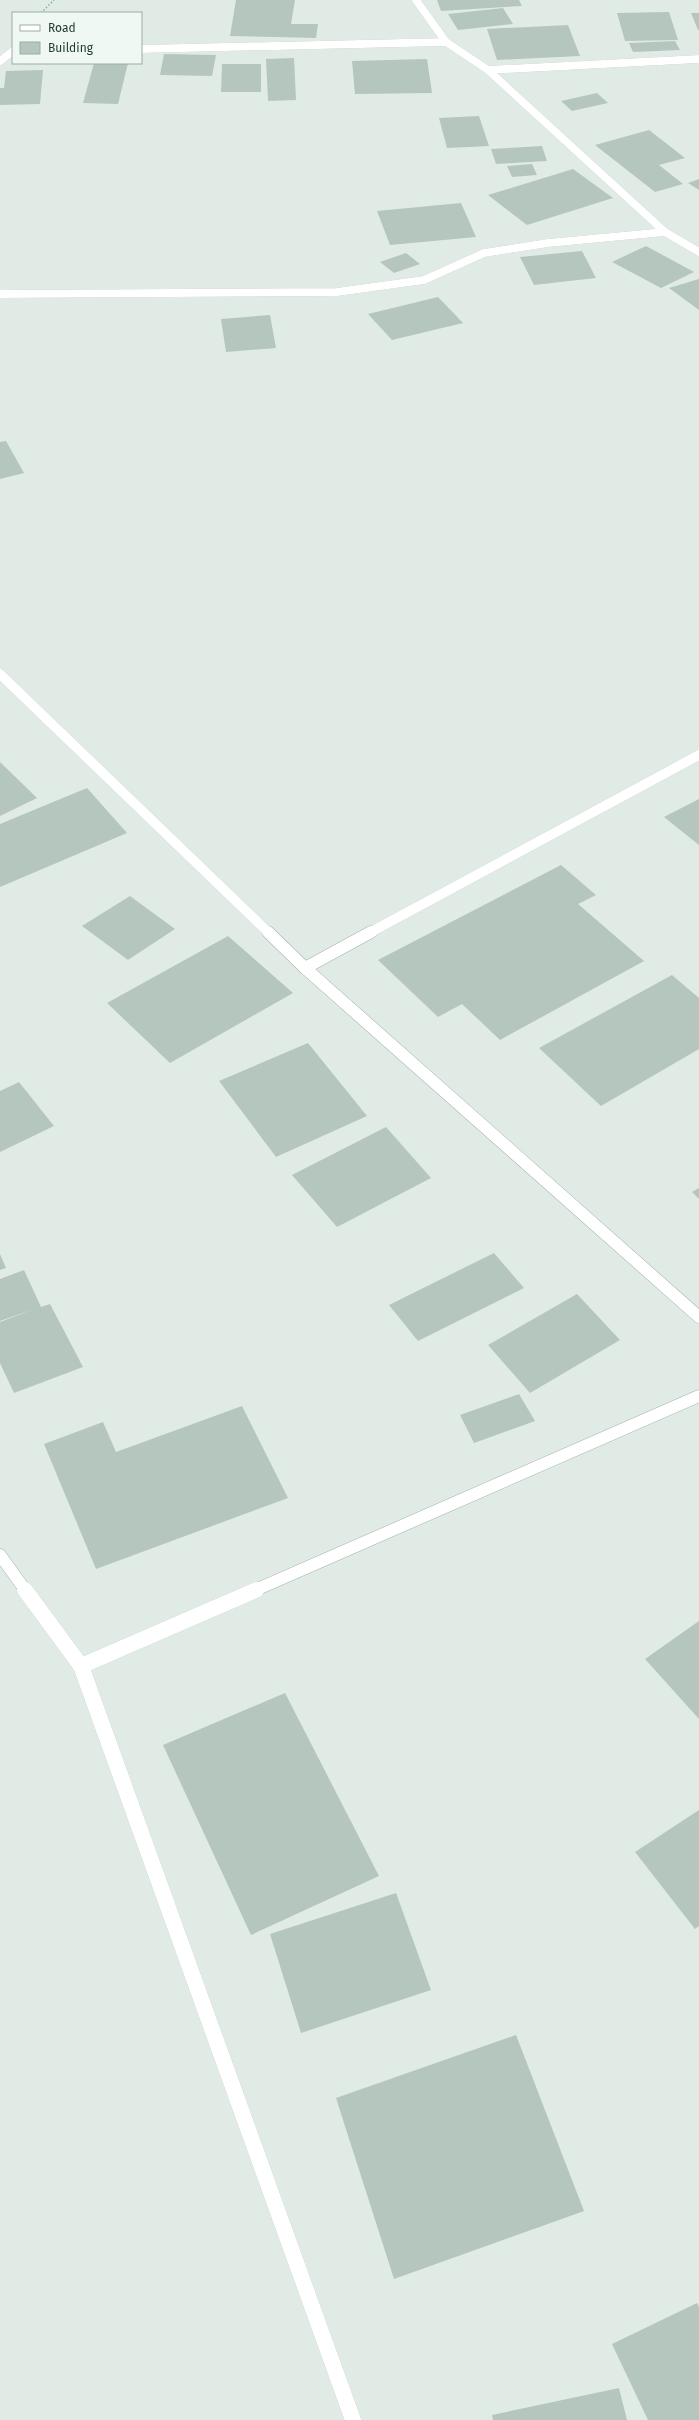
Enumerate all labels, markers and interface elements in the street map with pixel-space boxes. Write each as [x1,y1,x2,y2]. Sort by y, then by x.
legend [12,12,142,64]
text: Road [48,21,76,35]
text: Building [48,41,94,55]

